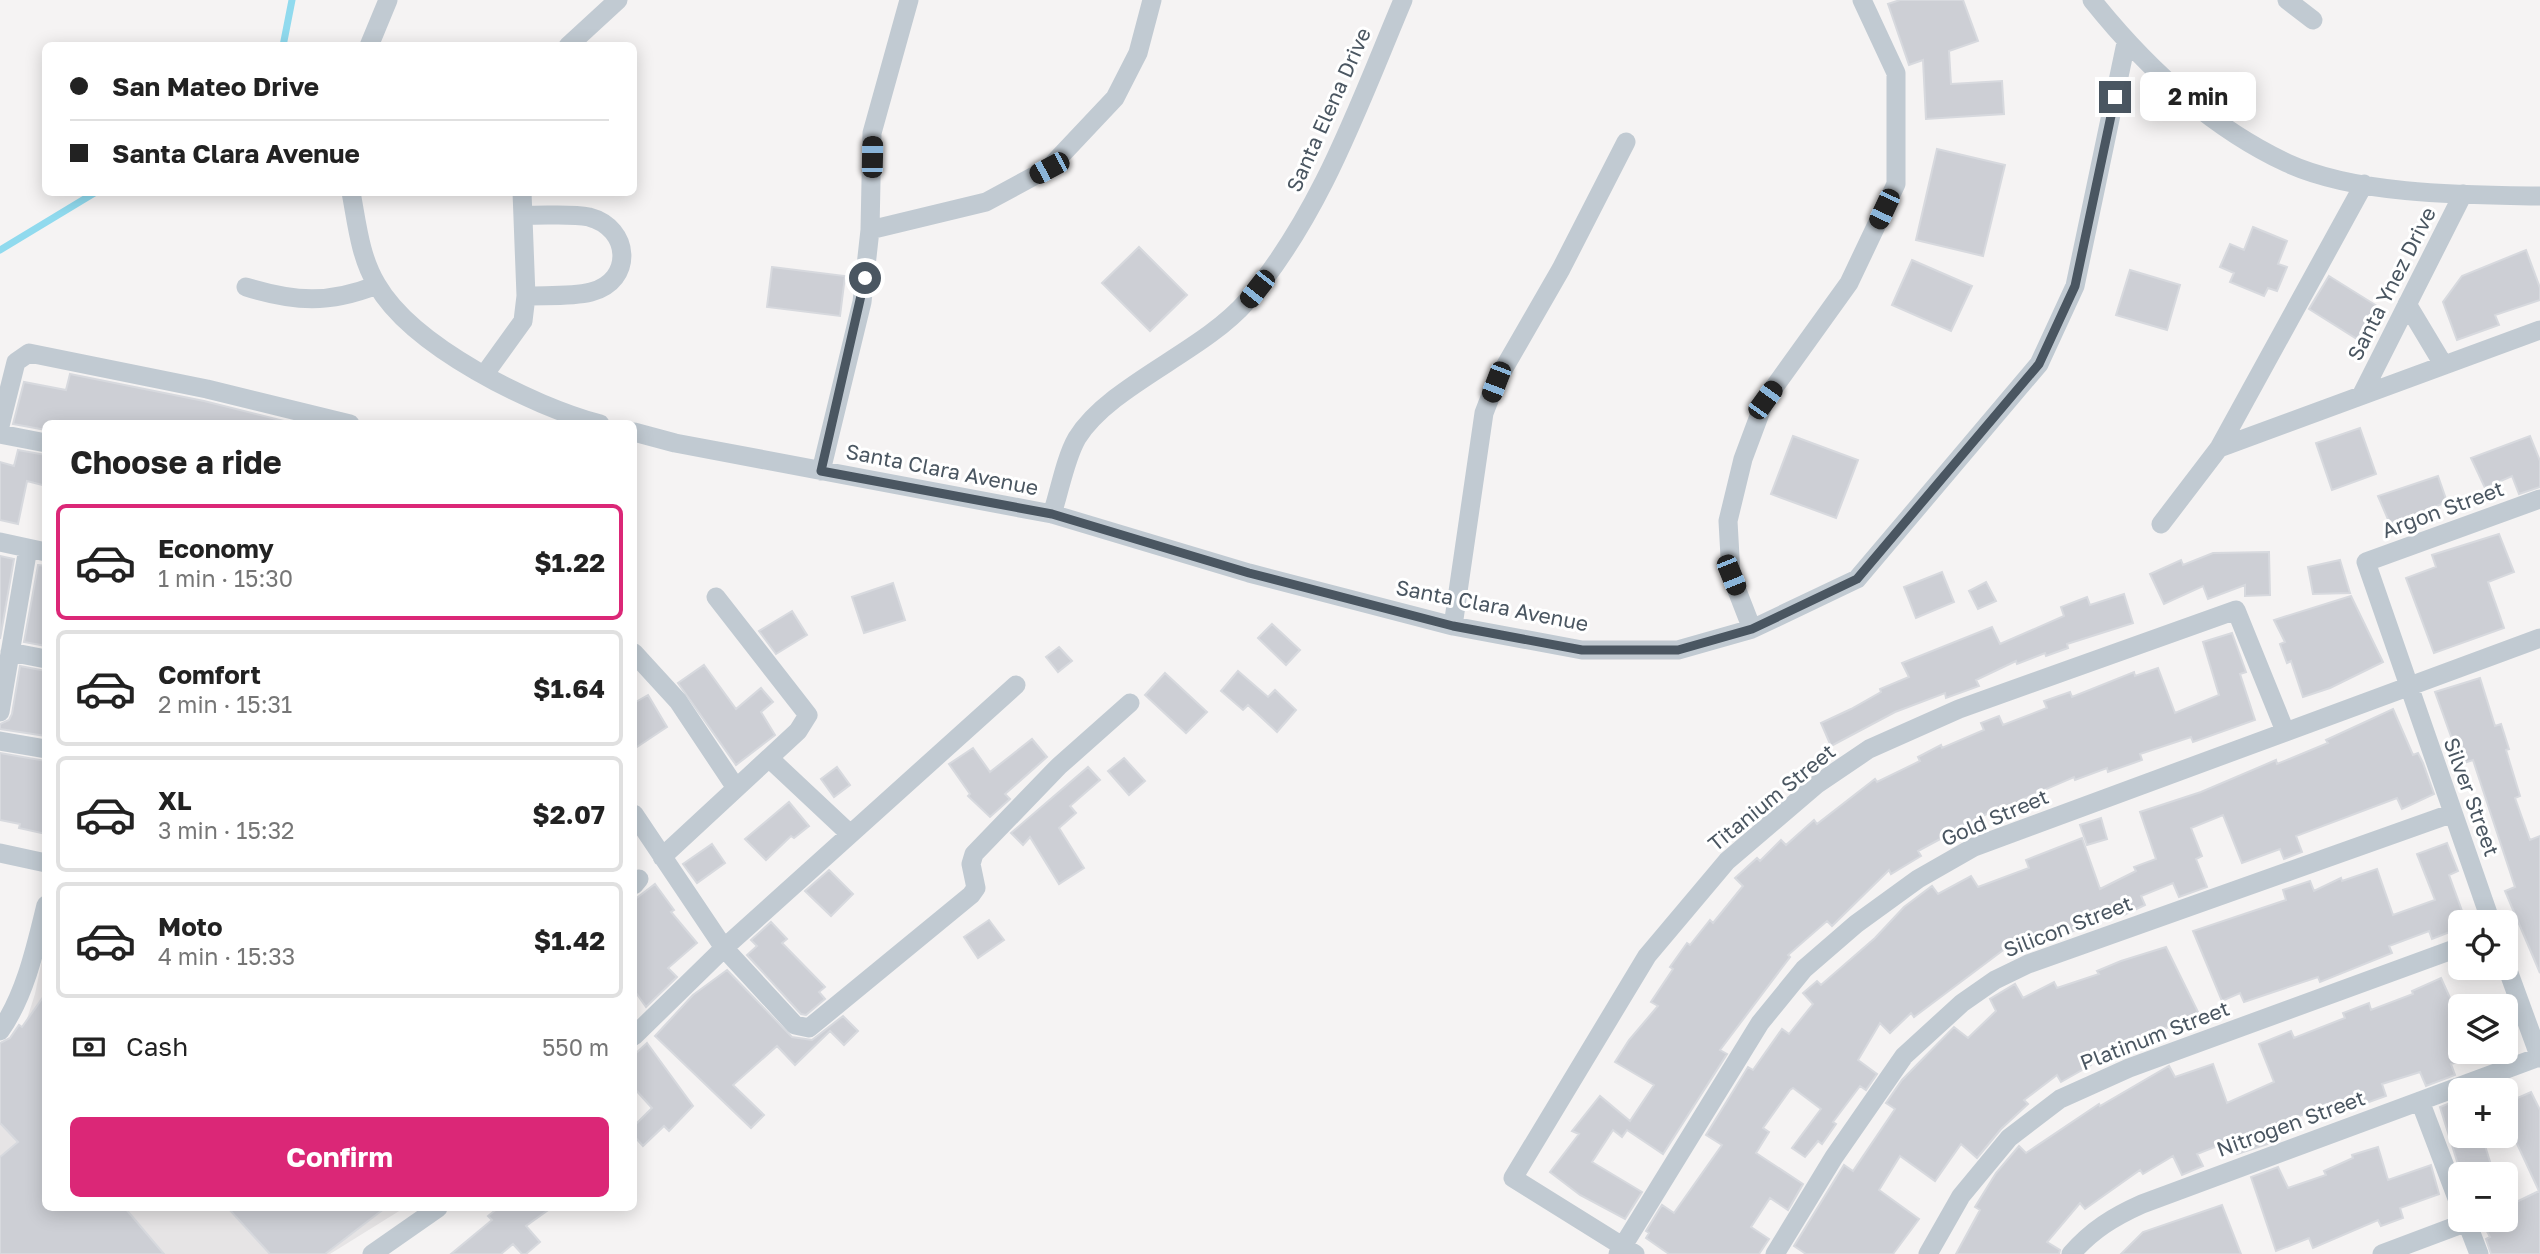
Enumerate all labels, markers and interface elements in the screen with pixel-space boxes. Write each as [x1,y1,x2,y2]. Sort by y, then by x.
street label: Santa Elena Drive [1280,23,1376,196]
text: San Mateo Drive [112,71,319,102]
callout: 2 min [2140,72,2255,122]
route end [2099,81,2131,113]
text: 2 min [2168,82,2228,110]
car [862,136,883,178]
text: Santa Clara Avenue [112,138,360,169]
car [1026,149,1073,187]
car [1866,186,1903,232]
street label: Santa Ynez Drive [2341,202,2441,365]
route start [849,262,881,294]
car [1236,266,1279,312]
car [1479,359,1514,405]
car [1745,377,1786,423]
street label: Santa Clara Avenue [844,438,1041,500]
text: Choose a ride [70,443,282,481]
street label: Argon Street [2378,475,2507,543]
icon: car [74,531,137,594]
text: Economy [158,533,274,564]
text: $1.22 [534,547,605,578]
car [1714,552,1749,598]
text: 1 min · 15:30 [158,564,293,592]
street label: Santa Clara Avenue [1394,574,1591,636]
icon: car [74,657,137,720]
text: Comfort [158,659,261,690]
text: $1.64 [533,673,605,704]
text: 2 min · 15:31 [158,690,292,718]
street label: Silver Street [2438,734,2505,860]
street label: Titanium Street [1703,738,1840,856]
icon: car [74,783,137,846]
street label: Gold Street [1937,783,2052,851]
text: XL [158,785,192,816]
text: $2.07 [532,799,605,830]
text: 3 min · 15:32 [158,816,294,844]
street label: Silicon Street [2000,890,2136,963]
icon: car [74,909,137,972]
map controls [2448,910,2518,1232]
button: locate [2448,910,2518,980]
text: Moto [158,911,223,942]
text: $1.42 [534,925,605,956]
text: 4 min · 15:33 [158,942,295,970]
button: layers [2448,994,2518,1064]
street label: Platinum Street [2076,995,2233,1075]
icon: cash [70,1028,108,1066]
text: Cash [126,1031,188,1062]
text: 550 m [542,1033,609,1061]
button: + [2448,1078,2518,1148]
street label: Nitrogen Street [2213,1084,2368,1162]
button: Confirm [70,1117,609,1197]
button: − [2448,1162,2518,1232]

